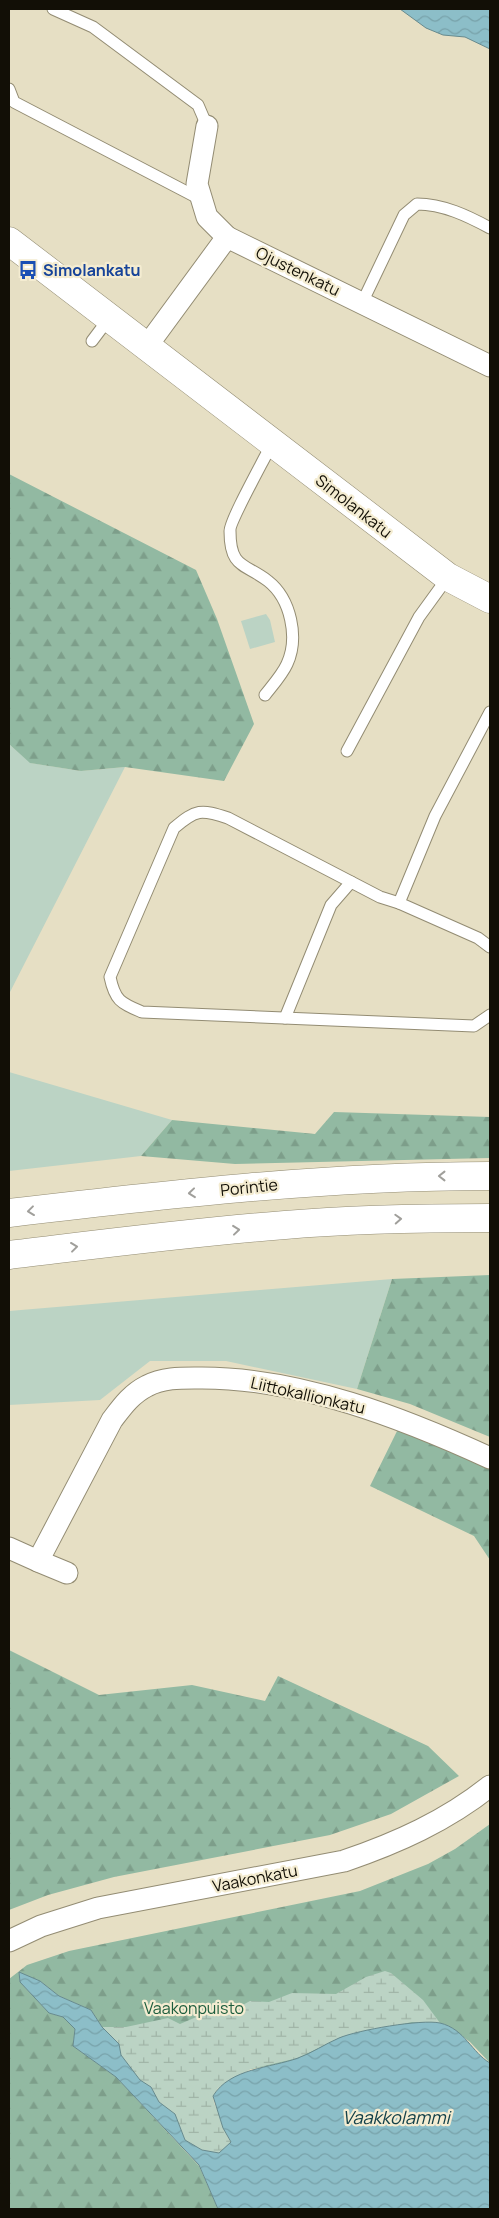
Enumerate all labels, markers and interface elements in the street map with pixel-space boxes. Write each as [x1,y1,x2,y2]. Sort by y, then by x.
street label: Ojustenkatu [252,241,344,301]
bus stop icon: Simolankatu [17,259,39,281]
place label: Simolankatu [43,259,141,281]
street label: Simolankatu [311,469,397,543]
one-way arrow [437,1171,445,1181]
street label: Porintie [219,1173,279,1201]
one-way arrow [188,1187,196,1198]
one-way arrow [26,1205,34,1216]
one-way arrow [394,1213,402,1224]
one-way arrow [232,1224,240,1235]
one-way arrow [71,1242,79,1253]
street label: Liittokallionkatu [249,1371,367,1419]
street label: Vaakonkatu [211,1859,299,1897]
park label: Vaakonpuisto [144,1997,244,2019]
water label: Vaakkolammi [342,2105,452,2129]

